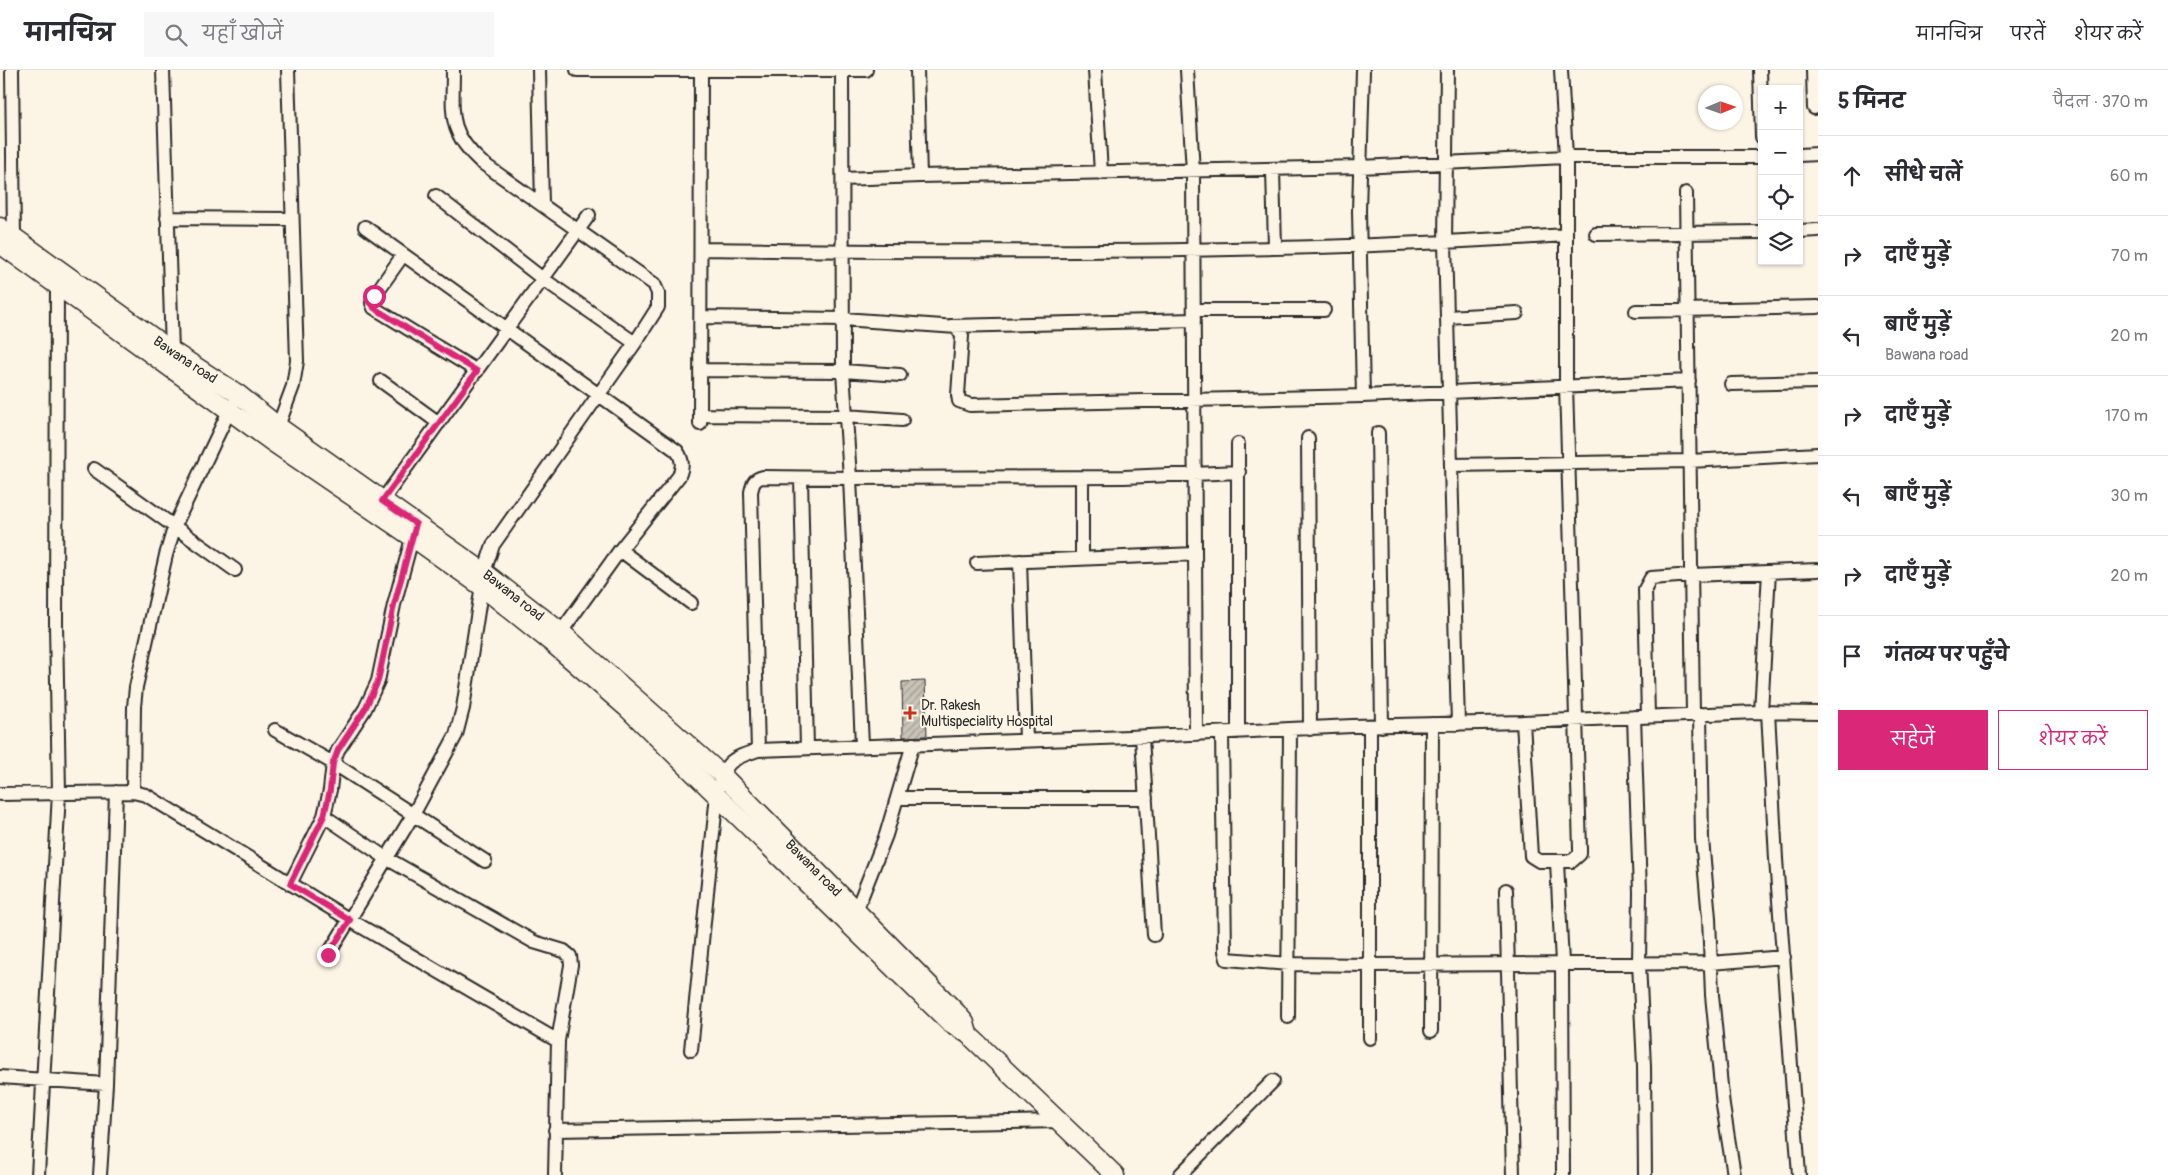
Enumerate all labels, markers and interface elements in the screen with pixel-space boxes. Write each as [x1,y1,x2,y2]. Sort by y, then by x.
search box [144,12,494,57]
text: मानचित्र [25,19,114,48]
icon: search [162,21,190,49]
text: यहाँ खोजें [202,22,283,46]
text: मानचित्र [1916,23,1982,46]
text: परतें [2010,23,2046,46]
text: शेयर करें [2074,23,2143,46]
north arrow [1698,85,1743,130]
map controls [1758,85,1803,265]
button: + [1758,85,1803,130]
text: 5 मिनट [1838,88,1905,115]
text: पैदल · 370 m [2053,92,2148,112]
button: − [1758,130,1803,175]
icon: ahead [1838,162,1866,190]
text: सीधे चलें [1885,163,1962,187]
text: 60 m [2110,166,2148,186]
button: locate [1758,175,1803,220]
button: layers [1758,220,1803,265]
icon: right [1838,242,1866,270]
text: दाएँ मुड़ें [1885,243,1950,267]
text: 70 m [2111,246,2148,266]
route start [363,285,386,308]
text: बाएँ मुड़ें [1885,313,1951,337]
icon: left [1838,322,1866,350]
text: 20 m [2110,326,2148,346]
street label: Bawana road [150,332,220,387]
text: Bawana road [1885,345,1969,365]
icon: right [1838,402,1866,430]
text: दाएँ मुड़ें [1885,403,1950,427]
text: 170 m [2105,406,2148,426]
icon: left [1838,482,1866,510]
text: बाएँ मुड़ें [1885,483,1951,507]
text: 30 m [2110,486,2148,506]
icon: right [1838,562,1866,590]
text: दाएँ मुड़ें [1885,563,1950,587]
street label: Bawana road [479,566,547,625]
text: 20 m [2110,566,2148,586]
icon: arrive [1838,642,1866,670]
text: गंतव्य पर पहुँचे [1885,643,2009,667]
place label: Dr. Rakesh Multispeciality Hospital [921,697,1053,730]
marker: Dr. Rakesh Multispeciality Hospital [903,706,917,720]
button: सहेजें [1838,710,1988,770]
button: शेयर करें [1998,710,2148,770]
street label: Bawana road [782,836,845,900]
route end [317,944,340,967]

